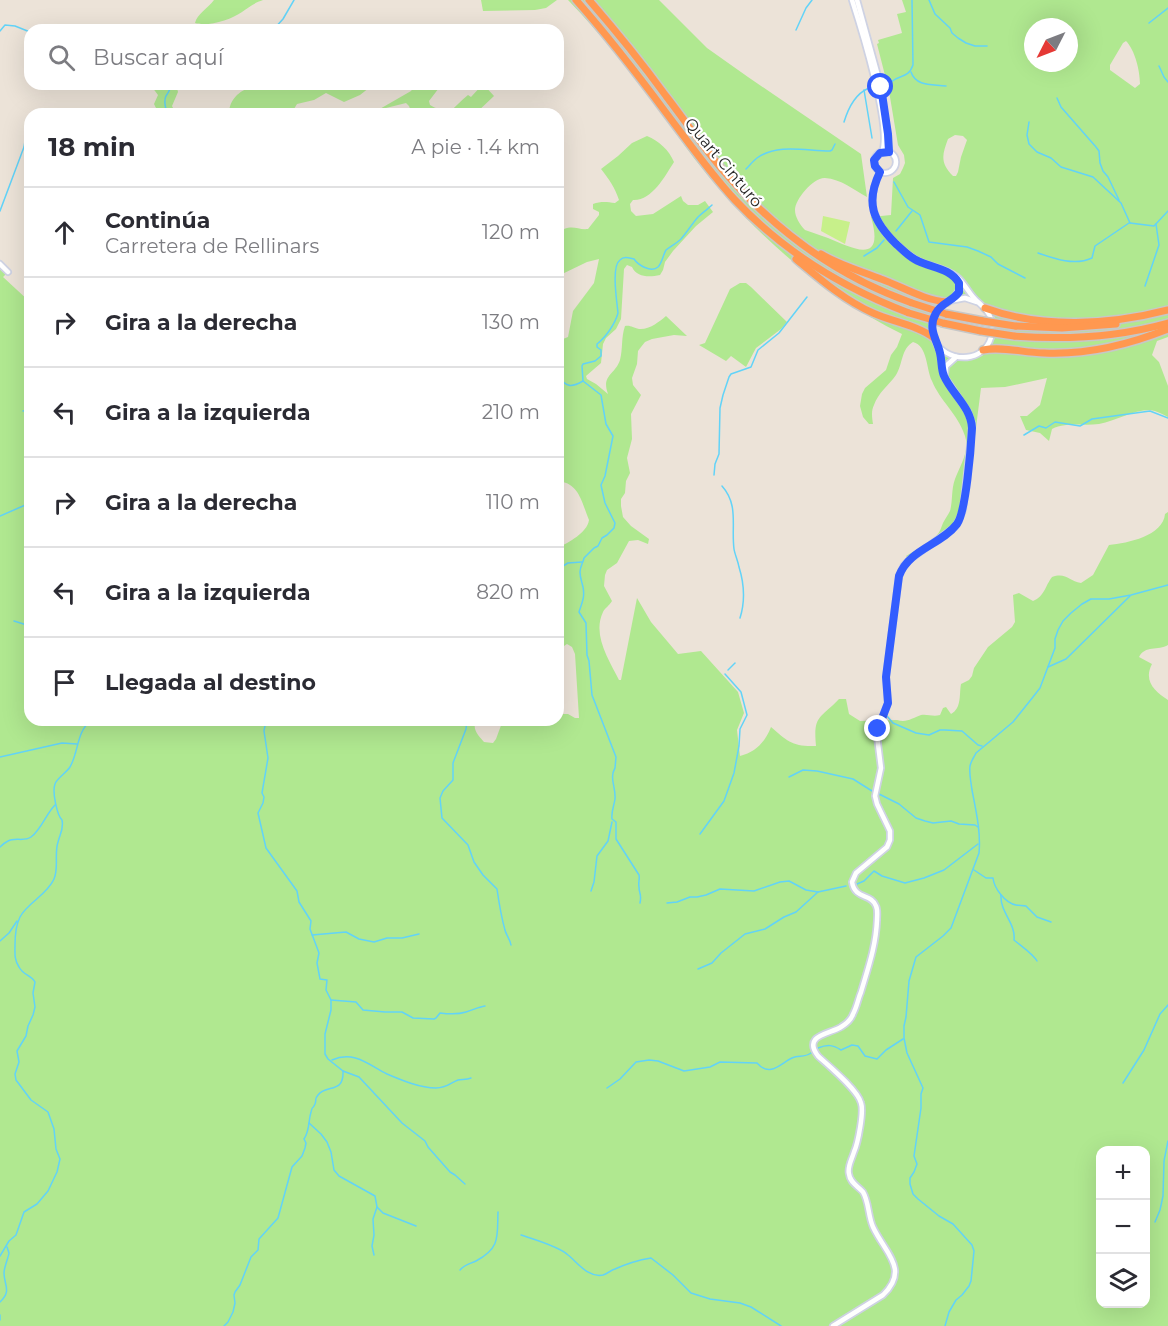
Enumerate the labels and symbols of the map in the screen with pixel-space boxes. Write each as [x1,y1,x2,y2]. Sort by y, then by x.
north arrow [1024,18,1078,72]
route start [867,73,893,99]
street label: Quart Cinturó [681,114,767,211]
route end [864,715,890,741]

